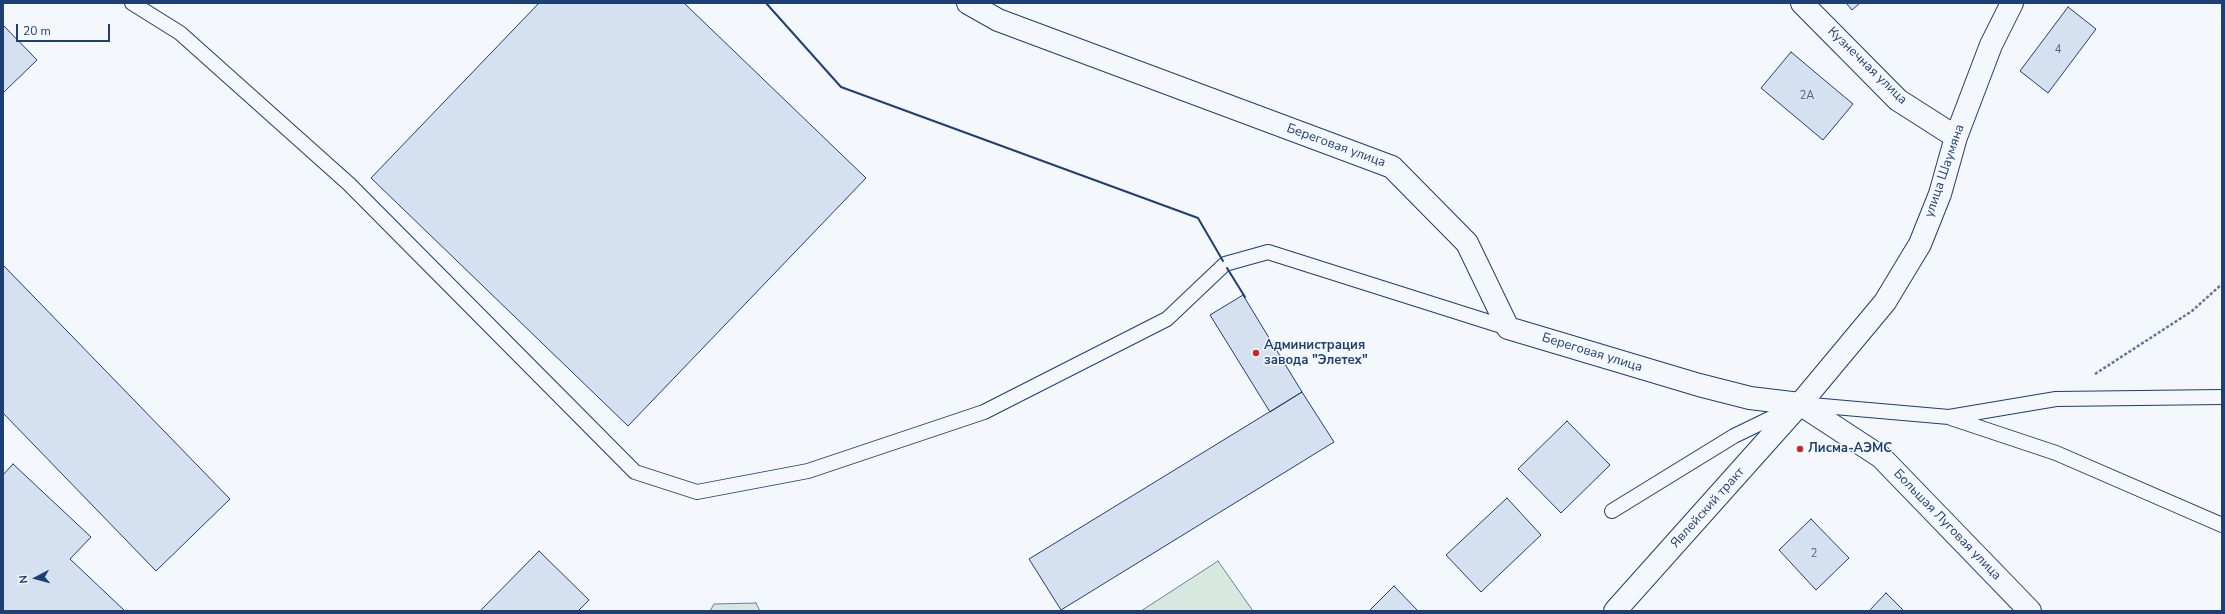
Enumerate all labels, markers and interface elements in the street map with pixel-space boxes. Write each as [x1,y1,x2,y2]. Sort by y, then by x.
scale bar [18,16,112,42]
text: 20 m [23,23,51,39]
street label: Кузнечная улица [1824,24,1910,108]
house number: 4 [2055,43,2061,57]
house number: 2А [1800,89,1814,103]
street label: Береговая улица [1284,121,1388,171]
street label: улица Шаумяна [1922,122,1968,220]
street label: Береговая улица [1540,330,1644,376]
place label: Администрация завода "Элетех" [1264,338,1368,369]
marker: Администрация завода "Элетех" [1251,348,1261,358]
place label: Лисма-АЭМС [1808,441,1892,457]
marker: Лисма-АЭМС [1795,444,1805,454]
street label: Явлейский тракт [1668,465,1748,551]
street label: Большая Луговая улица [1890,466,2004,584]
house number: 2 [1811,547,1817,561]
north arrow [16,558,56,598]
text: N [16,574,31,584]

